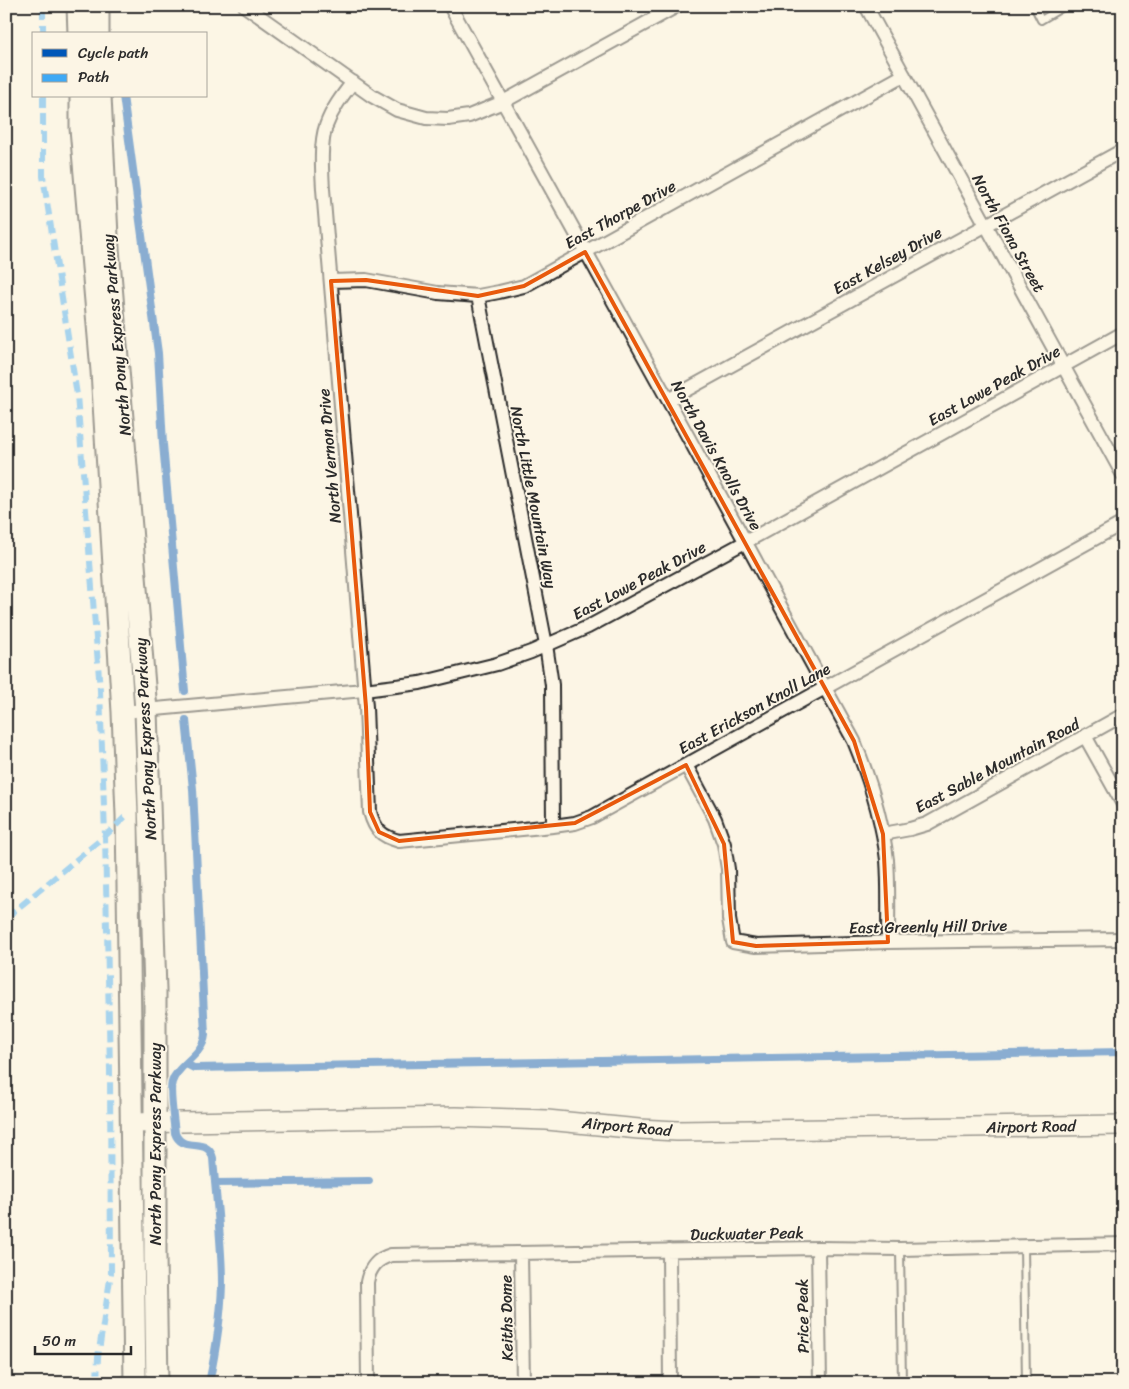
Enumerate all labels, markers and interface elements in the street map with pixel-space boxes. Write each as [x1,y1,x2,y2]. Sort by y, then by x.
legend [32,32,208,98]
text: Cycle path [78,40,149,66]
text: Path [78,64,109,90]
street label: North Fiona Street [964,168,1053,298]
street label: East Thorpe Drive [559,172,681,257]
street label: East Kelsey Drive [827,218,947,303]
street label: North Pony Express Parkway [93,232,140,437]
street label: East Lowe Peak Drive [922,337,1066,434]
street label: North Davis Knolls Drive [663,374,770,536]
street label: North Vernon Drive [309,387,350,525]
street label: North Little Mountain Way [502,403,566,592]
street label: East Lowe Peak Drive [567,533,712,628]
street label: North Pony Express Parkway [126,636,165,841]
street label: East Erickson Knoll Lane [673,654,836,762]
street label: East Sable Mountain Road [909,709,1086,821]
street label: East Greenly Hill Drive [849,911,1008,942]
street label: North Pony Express Parkway [141,1042,170,1245]
street label: Airport Road [580,1108,675,1145]
street label: Airport Road [985,1111,1078,1142]
street label: Duckwater Peak [690,1218,804,1249]
street label: Keiths Dome [491,1275,522,1361]
street label: Price Peak [787,1278,818,1354]
scale bar [35,1324,131,1356]
text: 50 m [42,1328,77,1354]

